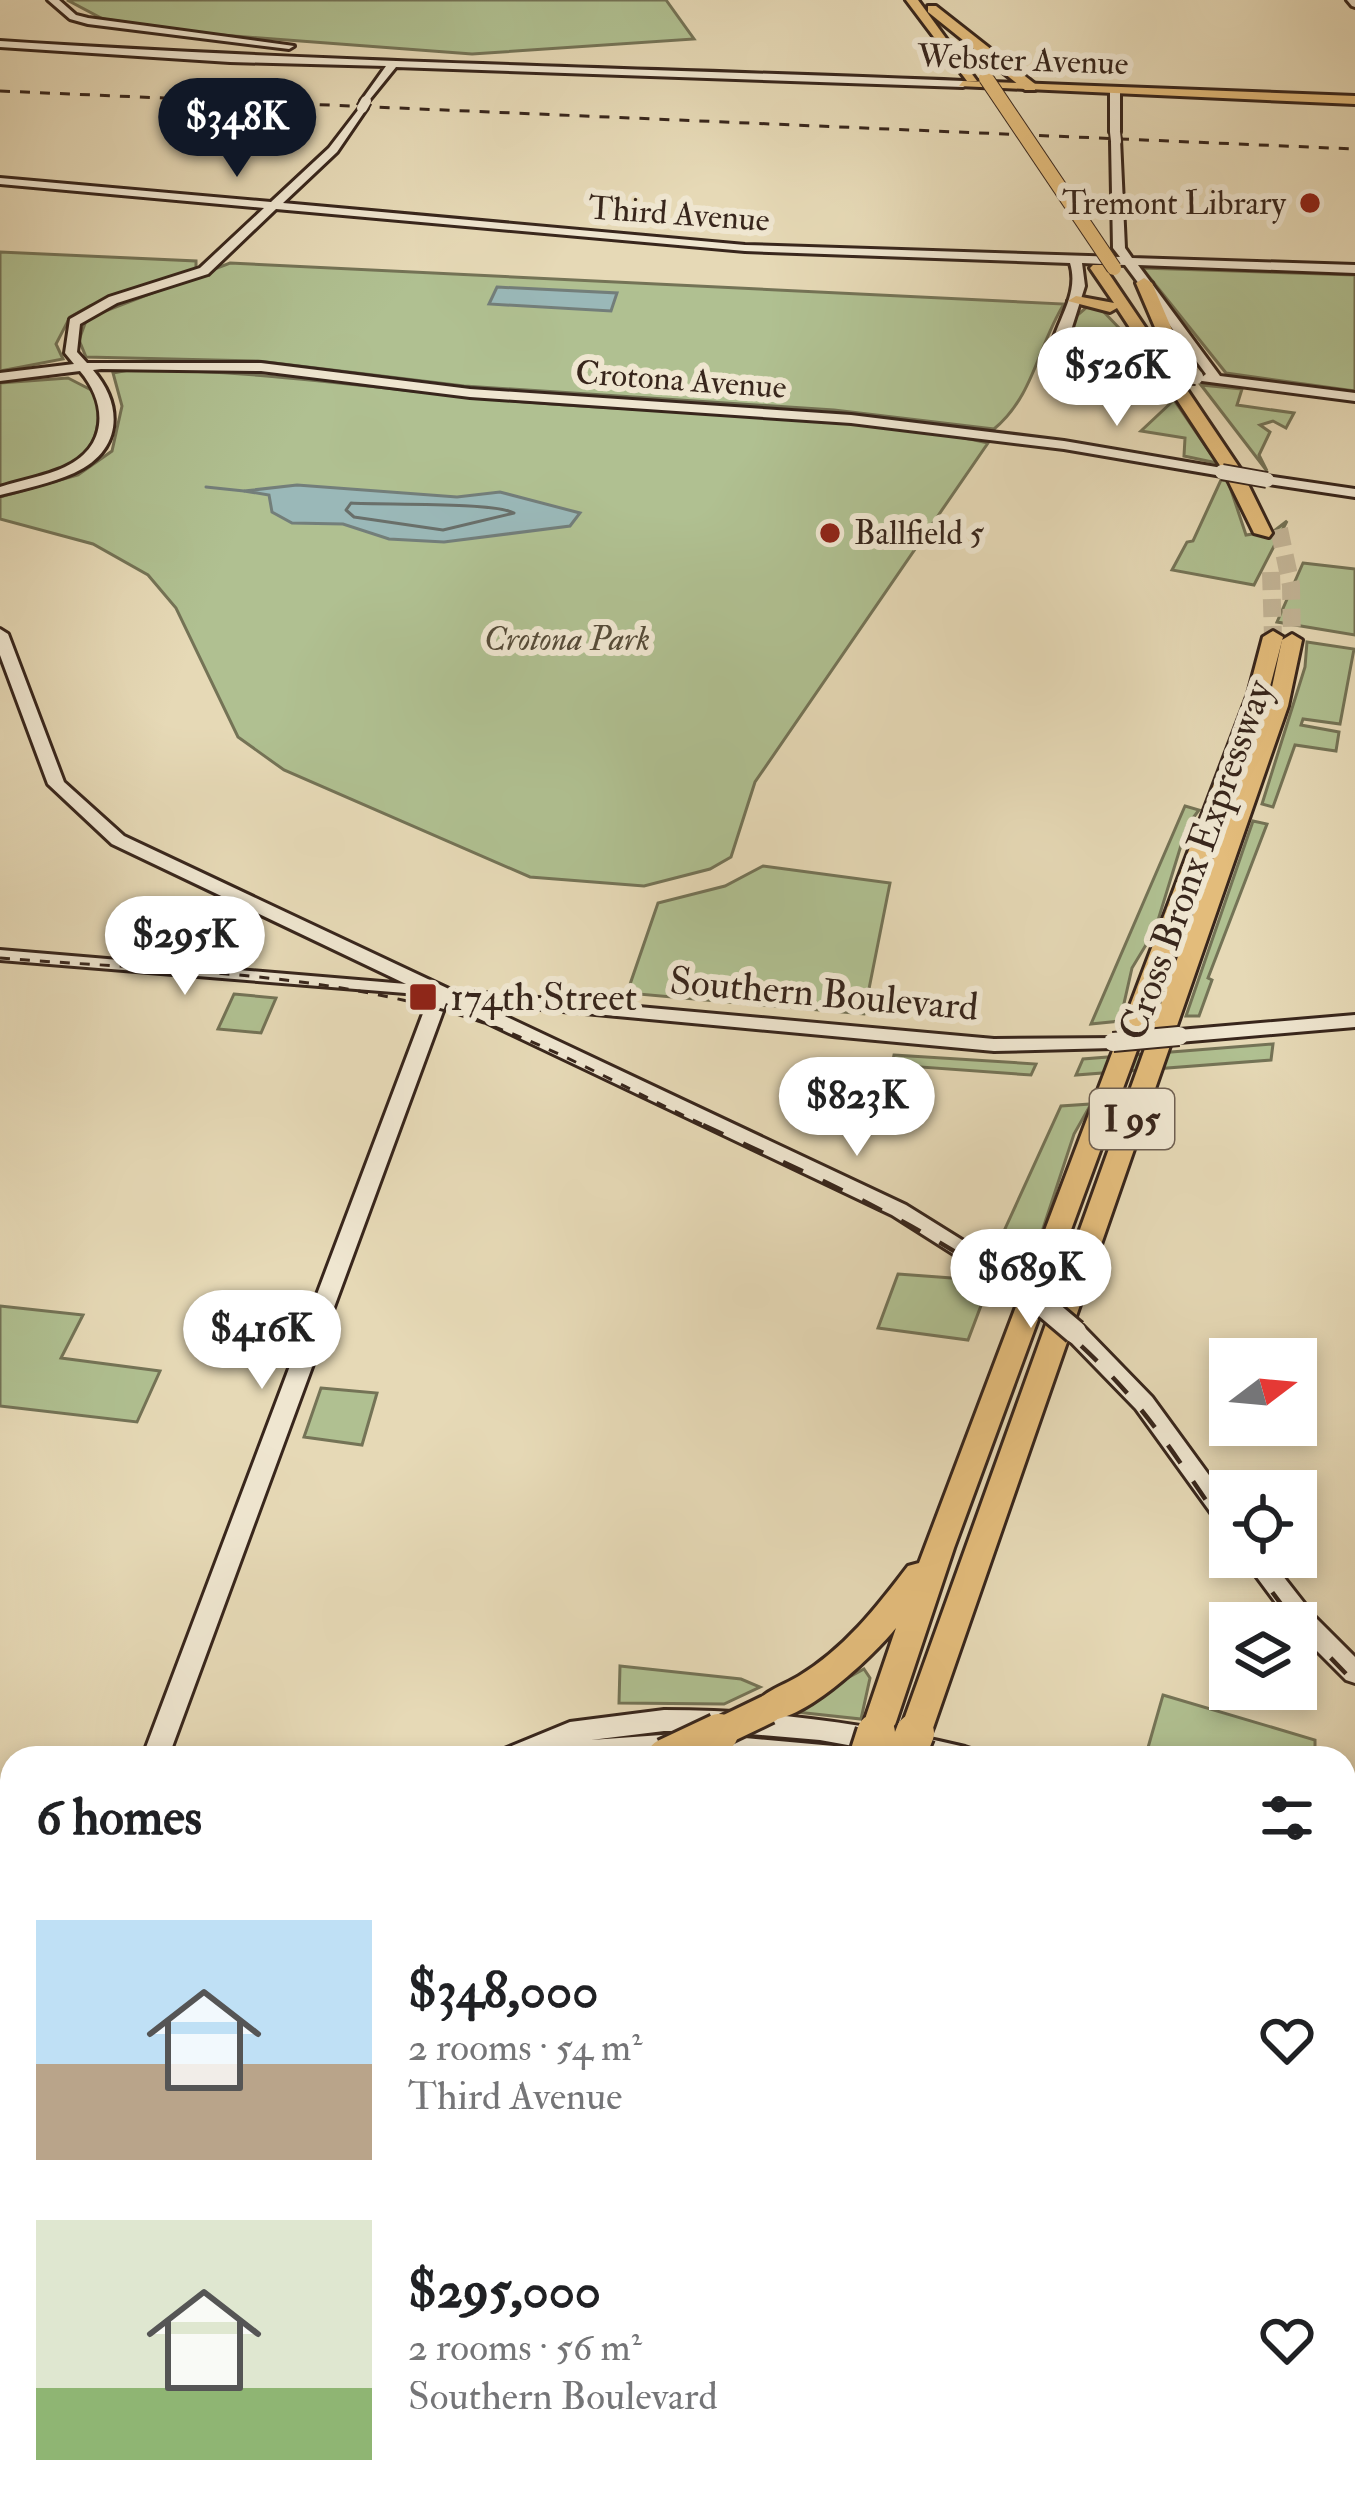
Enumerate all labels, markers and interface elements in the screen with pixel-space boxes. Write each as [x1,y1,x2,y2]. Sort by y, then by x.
street label: Webster Avenue [916,36,1129,84]
pin: $348K [153,78,321,180]
text: $348K [185,92,289,141]
place label: Tremont Library [1062,183,1286,224]
street label: Third Avenue [587,187,771,241]
marker: Tremont Library [1297,190,1323,216]
pin: $526K [1033,327,1201,429]
text: $526K [1064,341,1170,390]
street label: Crotona Avenue [574,352,788,408]
place label: Ballfield 5 [854,513,985,554]
marker: Ballfield 5 [817,520,843,546]
park label: Crotona Park [484,619,650,660]
street label: Cross Bronx Expressway [1108,672,1284,1047]
pin: $295K [101,896,269,998]
text: $295K [132,910,238,959]
street label: Southern Boulevard [668,956,980,1032]
place label: 174th Street [450,973,637,1022]
marker: 174th Street [407,981,439,1013]
pin: $823K [773,1057,941,1159]
text: $823K [806,1071,908,1120]
road number: I 95 [1090,1089,1174,1149]
pin: $689K [947,1229,1115,1331]
text: $689K [977,1243,1085,1292]
pin: $416K [178,1290,346,1392]
text: $416K [210,1304,314,1353]
north arrow [1209,1338,1317,1446]
map controls [1209,1338,1317,1710]
button: locate [1209,1470,1317,1578]
button: layers [1209,1602,1317,1710]
icon: filters [1254,1785,1320,1851]
text: 6 homes [36,1786,202,1850]
text: $348,000 [408,1959,598,2023]
icon: home [132,1968,276,2112]
icon: heart [1254,2007,1320,2073]
text: 2 rooms · 54 m² [408,2023,642,2072]
text: Third Avenue [408,2072,622,2121]
text: $295,000 [408,2259,601,2323]
icon: home [132,2268,276,2412]
icon: heart [1254,2307,1320,2373]
text: 2 rooms · 56 m² [408,2323,642,2372]
text: Southern Boulevard [408,2372,718,2421]

